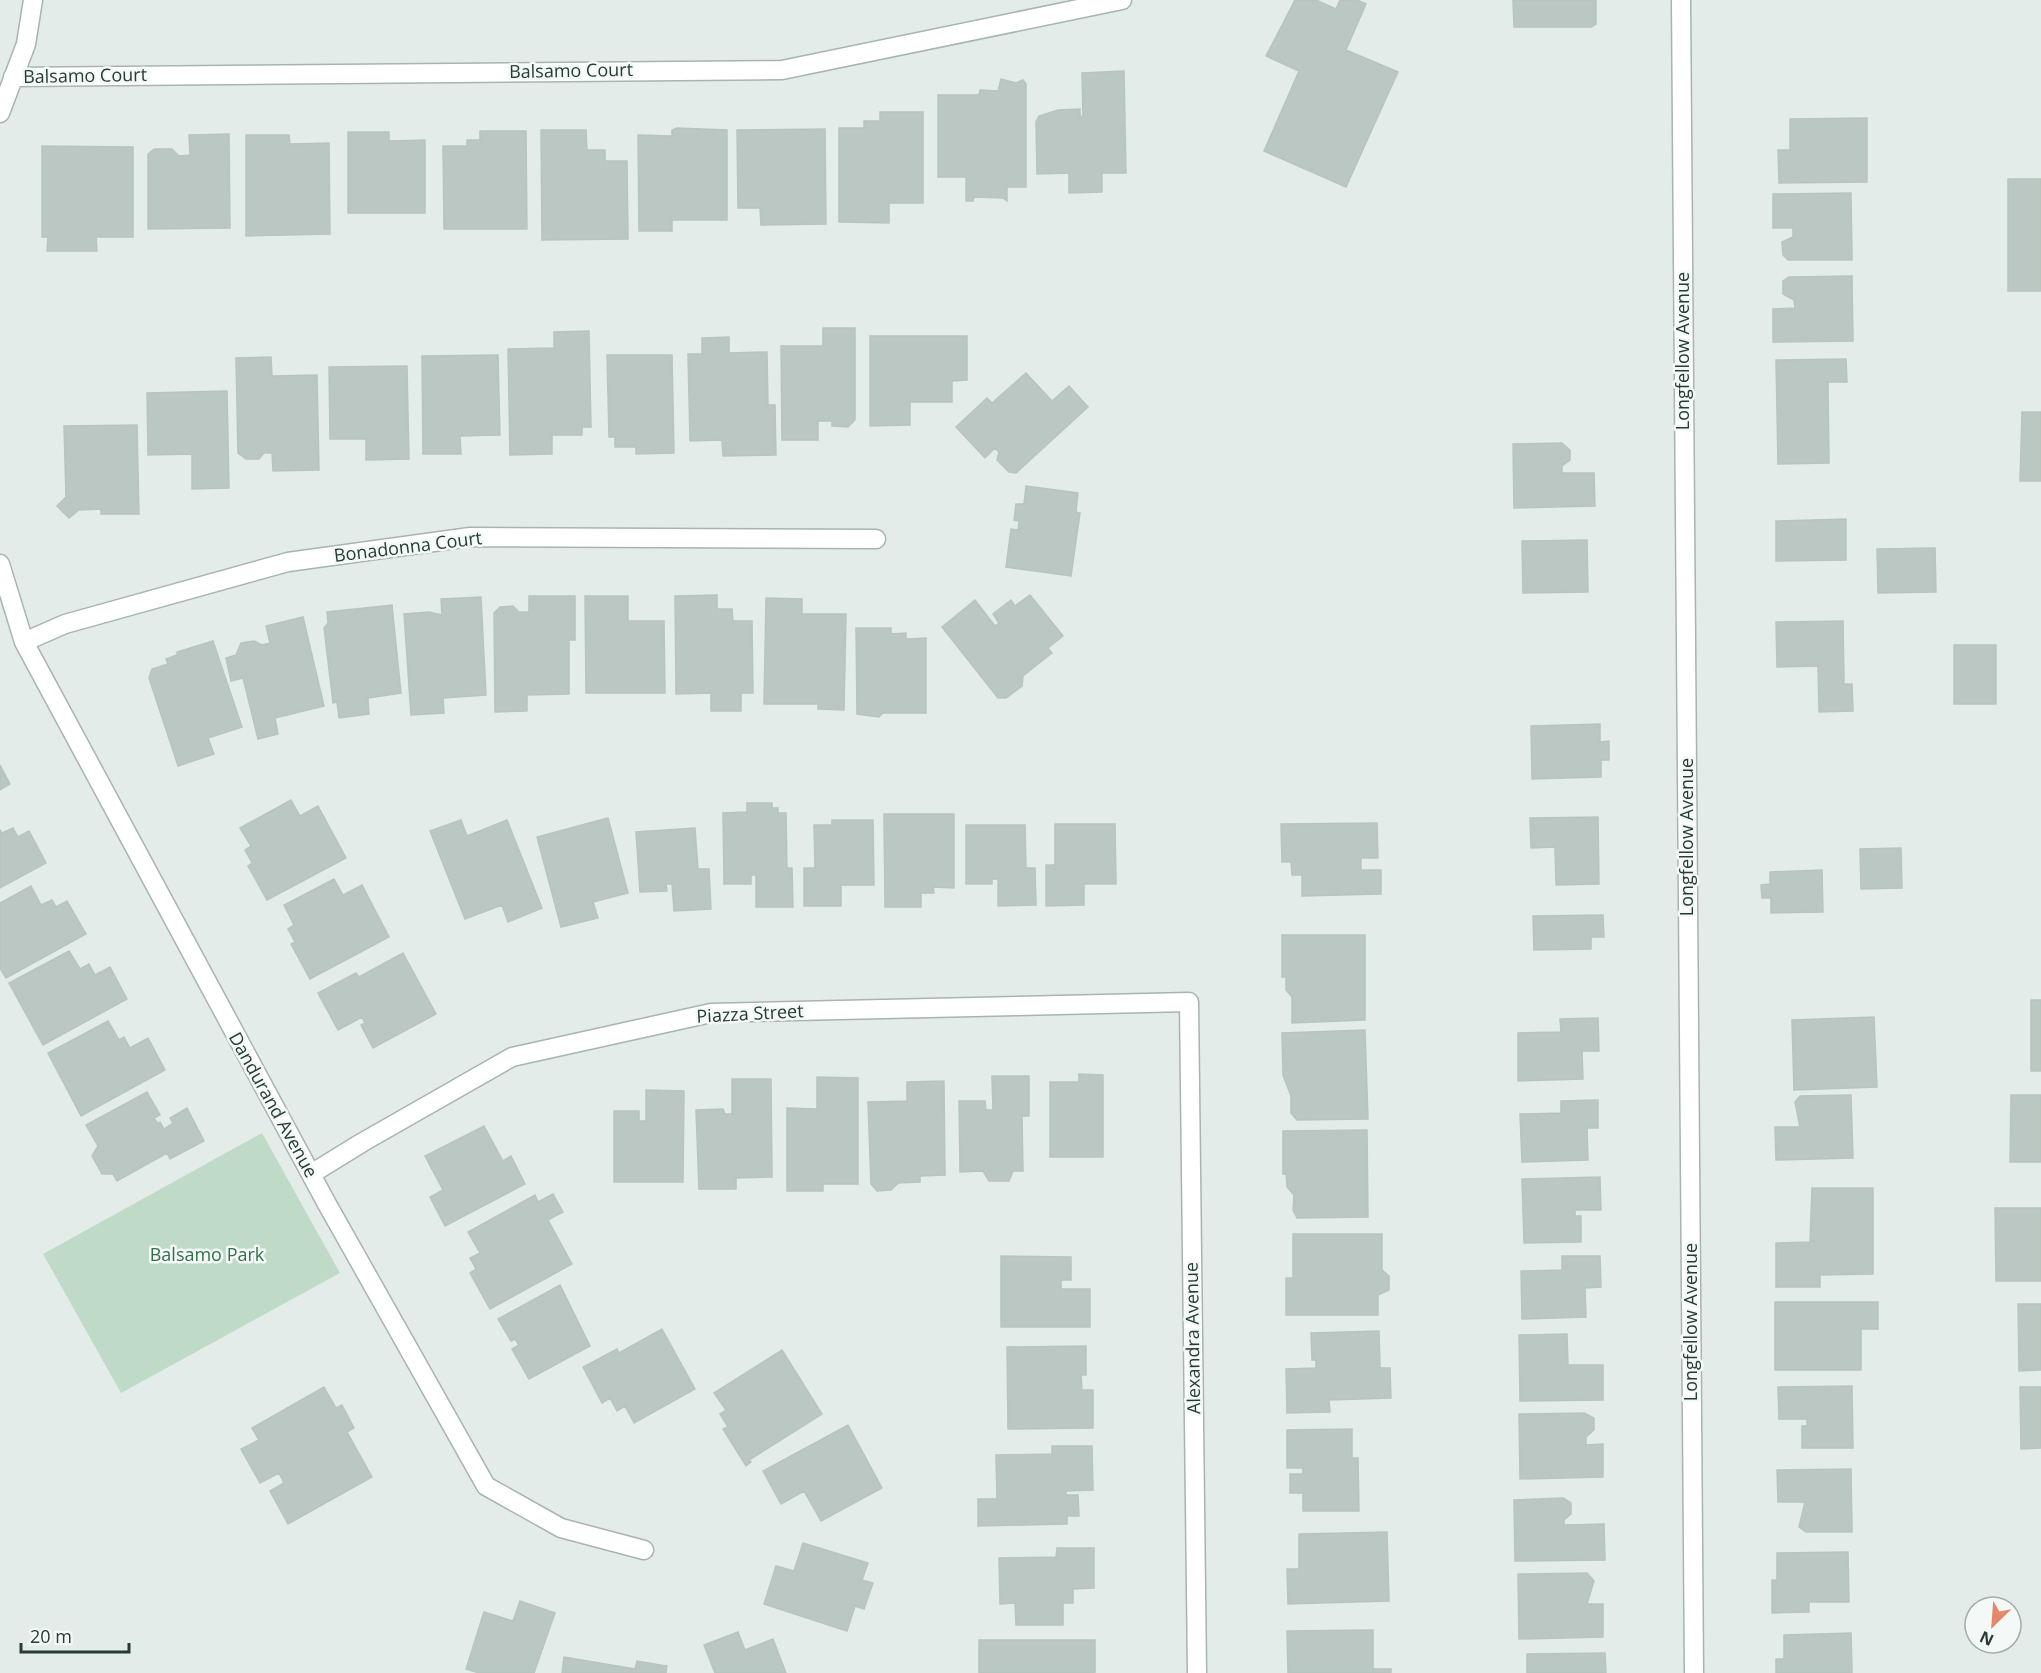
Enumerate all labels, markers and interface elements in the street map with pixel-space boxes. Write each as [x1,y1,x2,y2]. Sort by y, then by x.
street label: Balsamo Court [509,57,633,83]
street label: Balsamo Court [23,62,147,88]
street label: Longfellow Avenue [1670,272,1694,430]
street label: Bonadonna Court [332,525,483,567]
street label: Longfellow Avenue [1674,758,1698,916]
street label: Piazza Street [696,998,804,1028]
street label: Dandurand Avenue [224,1027,324,1182]
park label: Balsamo Park [150,1242,265,1266]
street label: Longfellow Avenue [1678,1243,1702,1401]
street label: Alexandra Avenue [1179,1262,1205,1414]
north arrow [1963,1595,2023,1655]
scale bar [21,1616,129,1654]
text: 20 m [30,1624,72,1648]
text: N [1976,1626,1997,1651]

